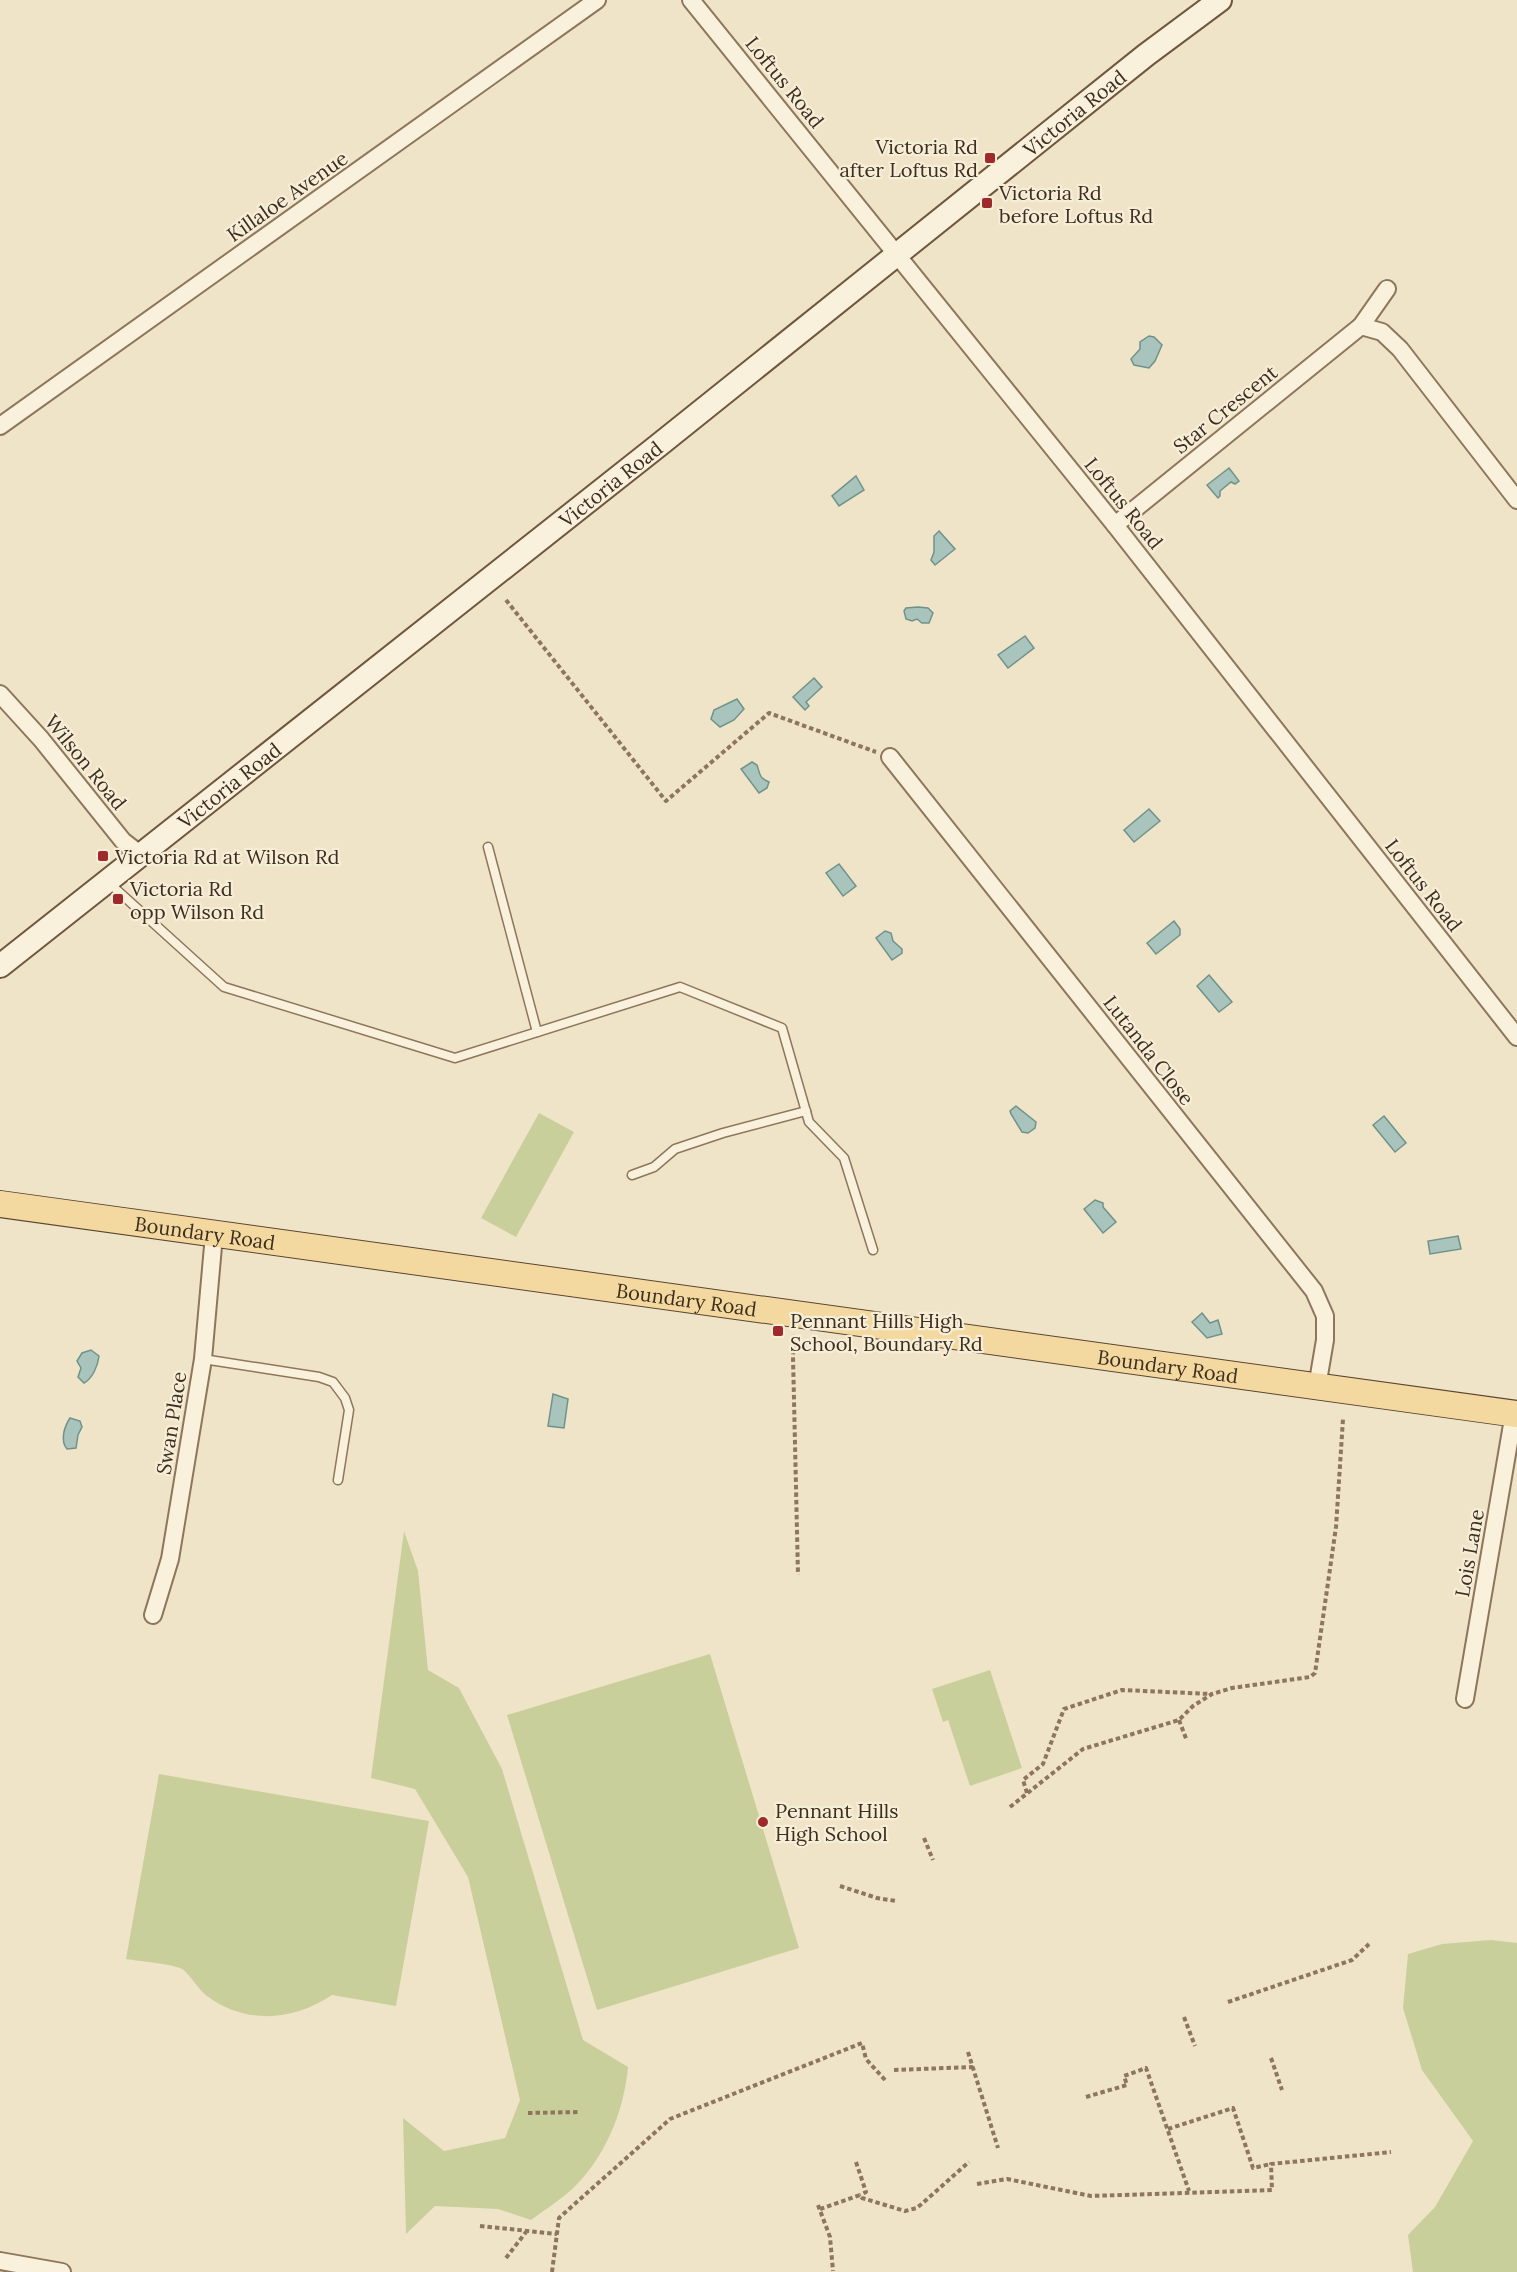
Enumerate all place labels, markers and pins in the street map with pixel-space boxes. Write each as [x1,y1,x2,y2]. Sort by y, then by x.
place label: Victoria Rd after Loftus Rd [839,134,978,182]
marker: Victoria Rd after Loftus Rd [983,151,997,165]
place label: Victoria Rd before Loftus Rd [998,180,1153,228]
marker: Victoria Rd before Loftus Rd [980,196,994,210]
place label: Victoria Rd at Wilson Rd [114,844,339,869]
marker: Victoria Rd at Wilson Rd [96,849,110,863]
place label: Victoria Rd opp Wilson Rd [129,876,264,924]
marker: Victoria Rd opp Wilson Rd [111,892,125,906]
place label: Pennant Hills High School, Boundary Rd [790,1308,983,1356]
marker: Pennant Hills High School, Boundary Rd [771,1324,785,1338]
place label: Pennant Hills High School [775,1798,899,1846]
marker: Pennant Hills High School [756,1815,770,1829]

